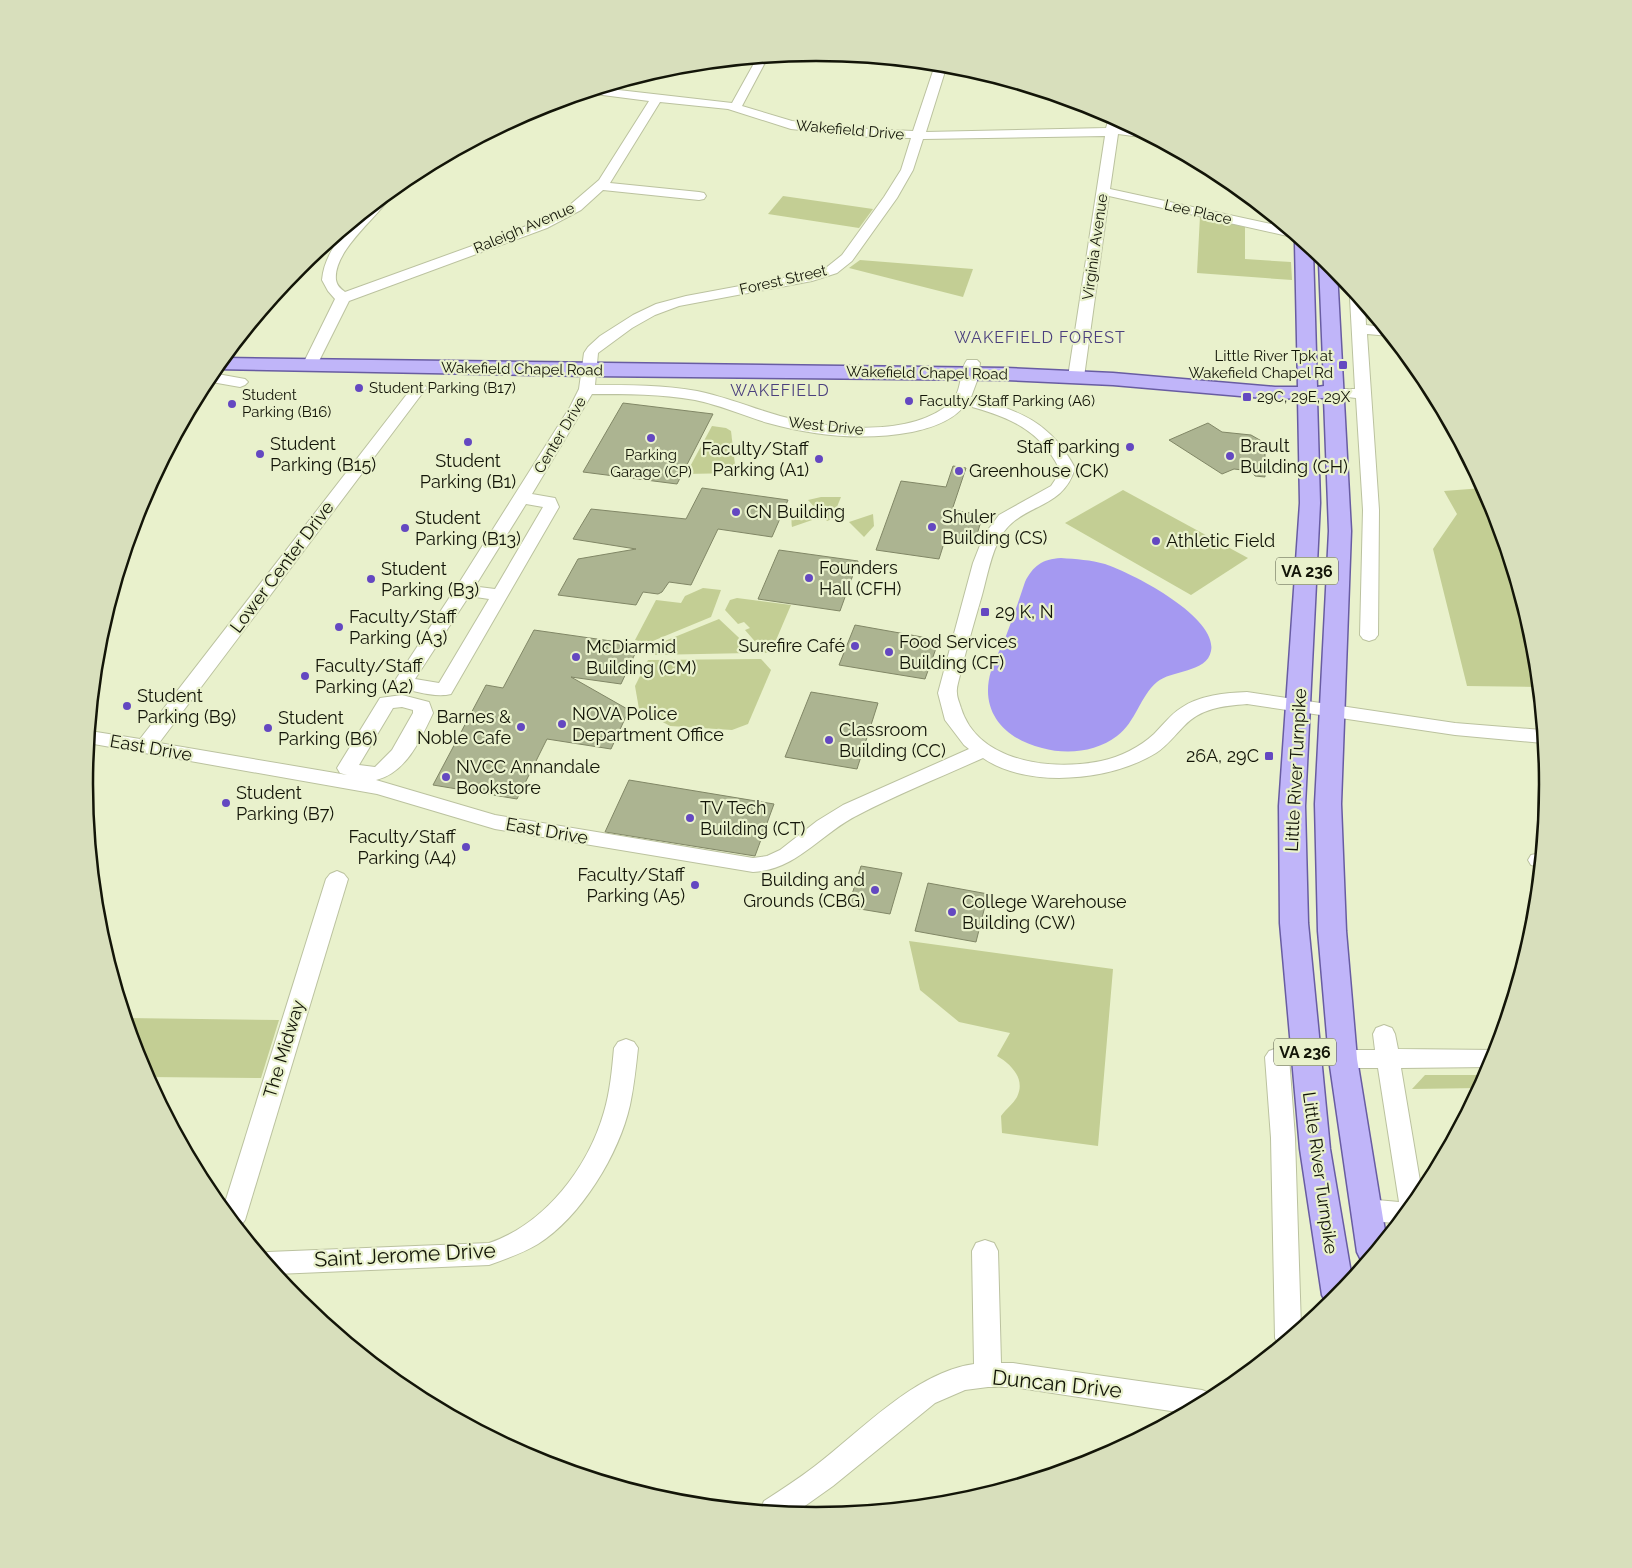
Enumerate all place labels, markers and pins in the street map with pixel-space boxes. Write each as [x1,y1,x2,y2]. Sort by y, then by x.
place label: Little River Tpk at Wakefield Chapel Rd [1188,347,1333,382]
marker: Little River Tpk at Wakefield Chapel Rd [1337,359,1349,371]
place label: Student Parking (B17) [369,379,516,397]
marker: Student Parking (B17) [353,382,365,394]
place label: Student Parking (B16) [242,386,331,421]
place label: 29C, 29E, 29X [1257,388,1351,406]
marker: 29C, 29E, 29X [1241,391,1253,403]
place label: Faculty/Staff Parking (A6) [919,392,1095,410]
marker: Faculty/Staff Parking (A6) [903,395,915,407]
marker: Student Parking (B16) [226,398,238,410]
marker: Parking Garage (CP) [645,432,657,444]
place label: Student Parking (B15) [270,433,376,475]
place label: Brault Building (CH) [1240,435,1348,477]
marker: Student Parking (B1) [462,436,474,448]
place label: Staff parking [1016,436,1120,457]
place label: Faculty/Staff Parking (A1) [701,438,810,480]
marker: Staff parking [1124,441,1136,453]
place label: Parking Garage (CP) [610,446,692,481]
marker: Student Parking (B15) [254,448,266,460]
place label: Student Parking (B1) [420,450,516,492]
marker: Brault Building (CH) [1224,450,1236,462]
marker: Faculty/Staff Parking (A1) [813,453,825,465]
place label: Greenhouse (CK) [969,460,1109,481]
marker: Greenhouse (CK) [953,465,965,477]
place label: CN Building [746,501,845,522]
marker: CN Building [730,506,742,518]
place label: Shuler Building (CS) [942,506,1048,548]
place label: Student Parking (B13) [415,507,521,549]
marker: Shuler Building (CS) [926,521,938,533]
marker: Student Parking (B13) [399,522,411,534]
place label: Athletic Field [1166,530,1275,551]
marker: Athletic Field [1150,535,1162,547]
place label: Founders Hall (CFH) [819,557,902,599]
place label: Student Parking (B3) [381,558,479,600]
marker: Founders Hall (CFH) [803,572,815,584]
marker: Student Parking (B3) [365,573,377,585]
place label: 29 K, N [995,601,1054,622]
place label: Faculty/Staff Parking (A3) [349,606,457,648]
marker: 29 K, N [979,606,991,618]
marker: Faculty/Staff Parking (A3) [333,621,345,633]
place label: Food Services Building (CF) [899,631,1017,673]
place label: Surefire Café [738,635,845,656]
place label: McDiarmid Building (CM) [586,636,696,678]
marker: Surefire Café [849,640,861,652]
marker: Food Services Building (CF) [883,646,895,658]
marker: McDiarmid Building (CM) [570,651,582,663]
place label: Faculty/Staff Parking (A2) [315,655,423,697]
marker: Faculty/Staff Parking (A2) [299,670,311,682]
place label: Student Parking (B9) [137,685,236,727]
marker: Student Parking (B9) [121,700,133,712]
place label: NOVA Police Department Office [572,703,724,745]
place label: Barnes & Noble Cafe [417,706,511,748]
place label: Student Parking (B6) [278,707,378,749]
marker: NOVA Police Department Office [556,718,568,730]
place label: Classroom Building (CC) [839,719,946,761]
marker: Barnes & Noble Cafe [515,721,527,733]
marker: Student Parking (B6) [262,722,274,734]
marker: Classroom Building (CC) [823,734,835,746]
place label: 26A, 29C [1186,745,1259,766]
marker: 26A, 29C [1263,750,1275,762]
place label: NVCC Annandale Bookstore [456,756,601,798]
marker: NVCC Annandale Bookstore [440,771,452,783]
place label: Student Parking (B7) [236,782,334,824]
marker: Student Parking (B7) [220,797,232,809]
place label: TV Tech Building (CT) [700,797,806,839]
marker: TV Tech Building (CT) [684,812,696,824]
place label: Faculty/Staff Parking (A4) [348,826,457,868]
marker: Faculty/Staff Parking (A4) [460,841,472,853]
place label: Faculty/Staff Parking (A5) [577,864,686,906]
place label: Building and Grounds (CBG) [743,869,865,911]
marker: Faculty/Staff Parking (A5) [689,879,701,891]
marker: Building and Grounds (CBG) [869,884,881,896]
place label: College Warehouse Building (CW) [962,891,1127,933]
marker: College Warehouse Building (CW) [946,906,958,918]

